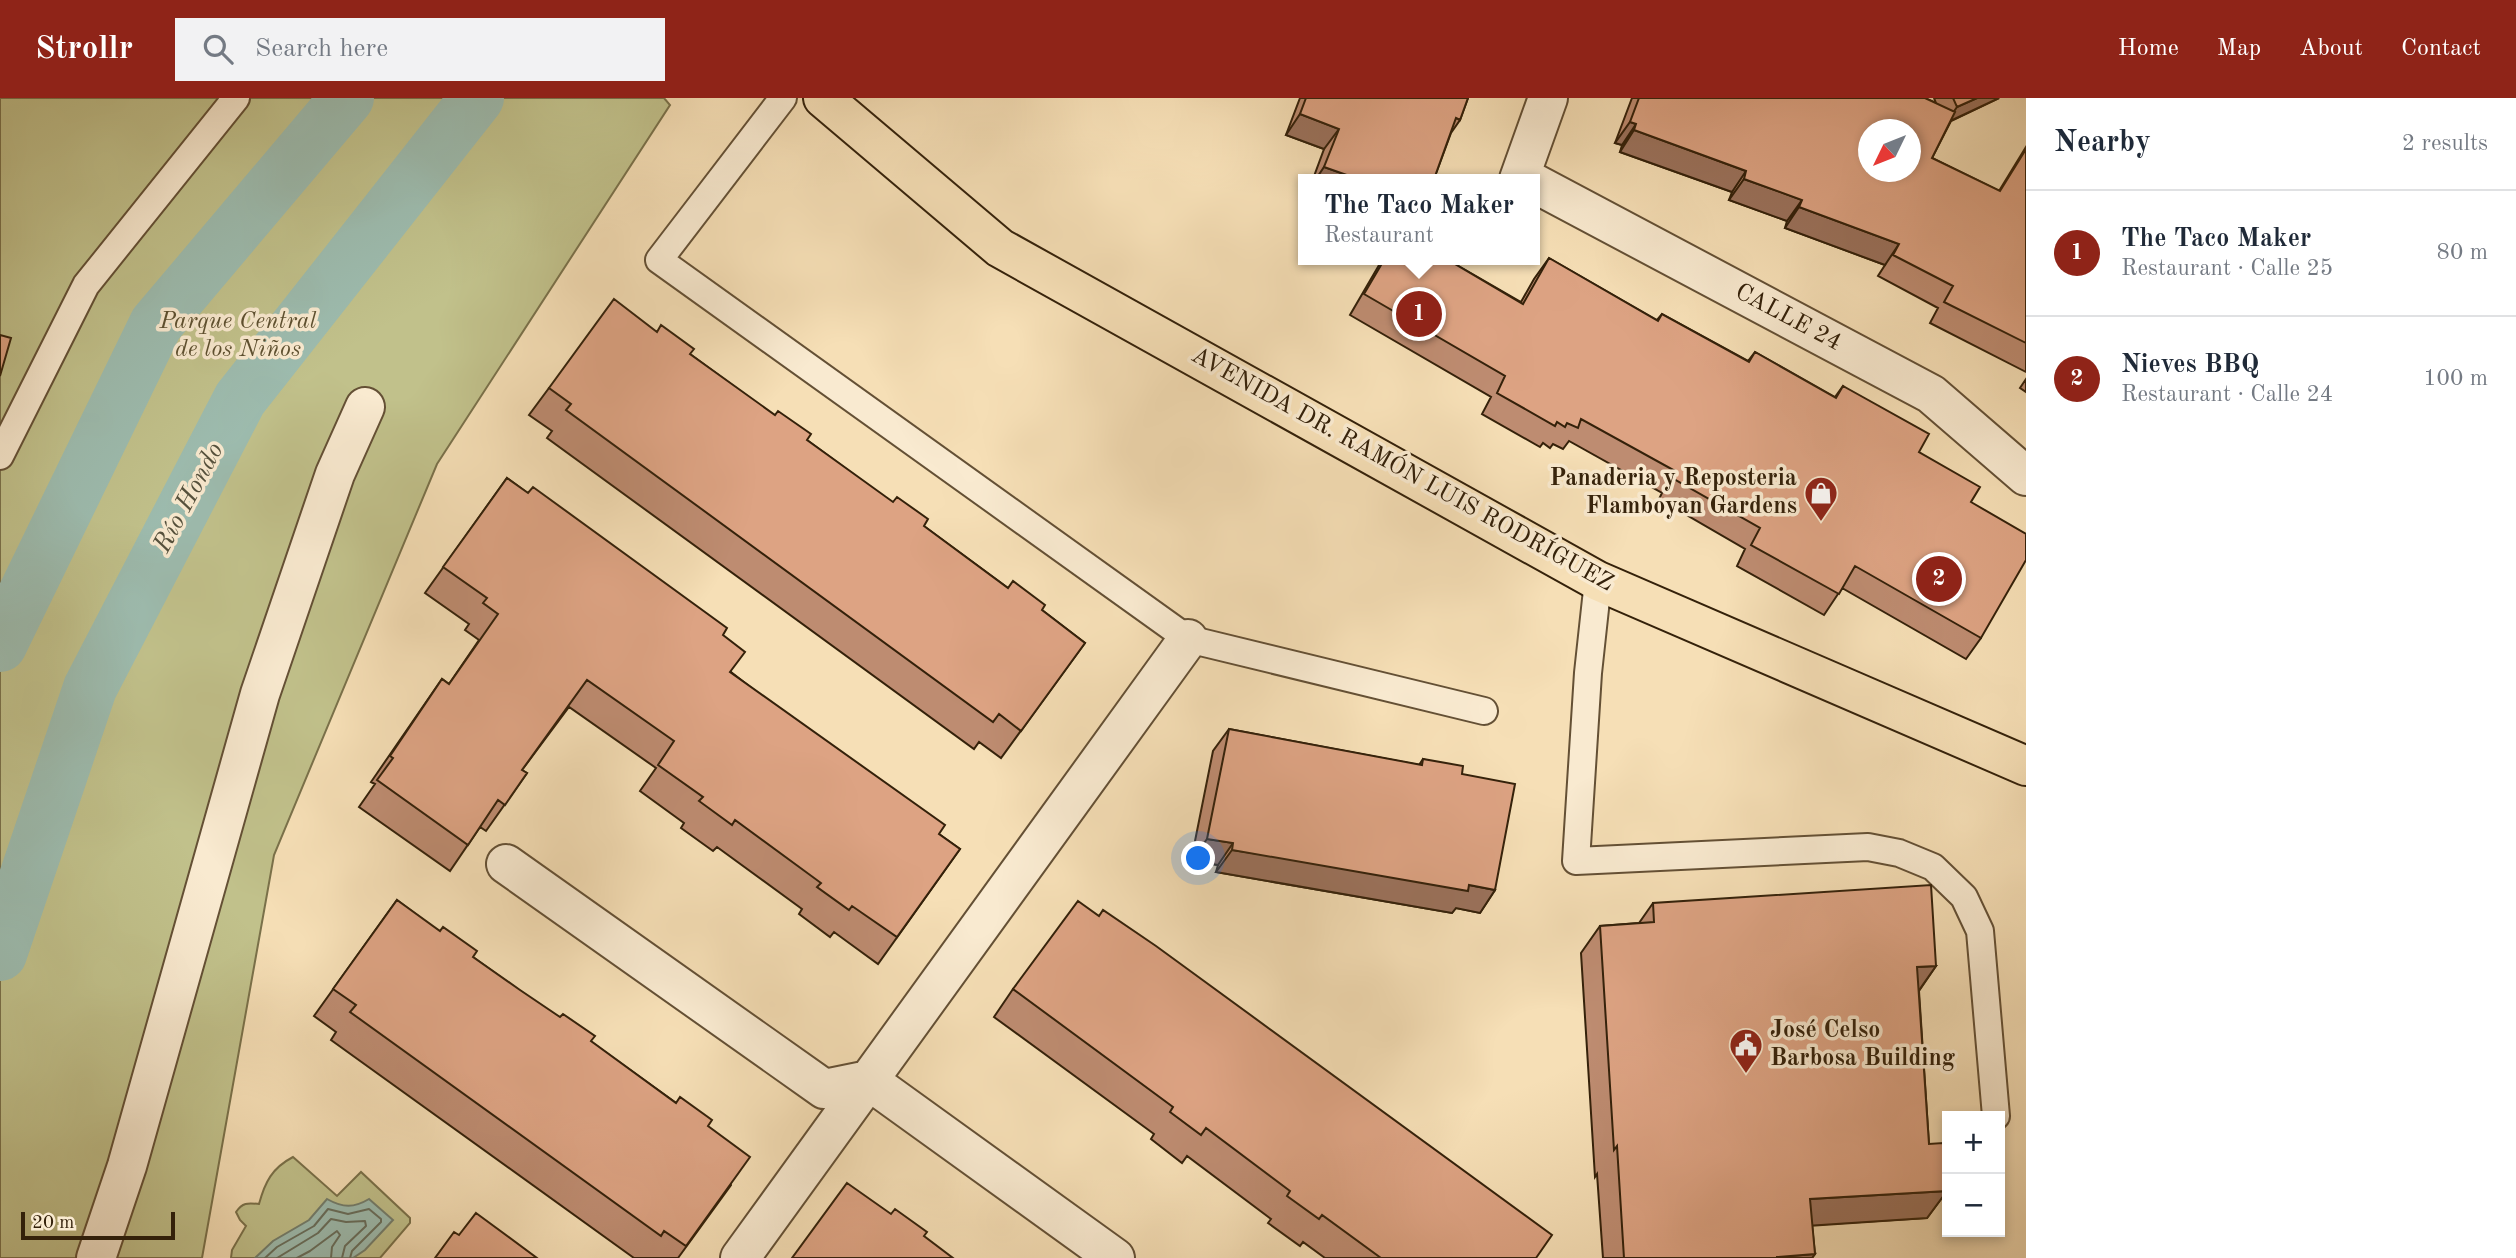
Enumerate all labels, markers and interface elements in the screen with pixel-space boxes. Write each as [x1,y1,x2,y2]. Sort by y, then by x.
search box [175,18,665,81]
icon: search [199,30,237,68]
text: Strollr [35,33,133,66]
text: Search here [255,36,388,62]
text: Home [2118,37,2179,61]
text: Map [2217,37,2261,61]
text: About [2299,37,2363,61]
text: Contact [2401,37,2481,61]
north arrow [1858,119,1921,182]
text: Nearby [2054,128,2151,158]
text: 2 results [2402,132,2488,155]
popup [1298,174,1540,265]
text: The Taco Maker [1324,193,1514,219]
text: Restaurant [1324,224,1434,247]
text: The Taco Maker [2121,226,2311,252]
text: 1 [2070,241,2084,264]
text: 80 m [2437,241,2488,264]
text: Restaurant · Calle 25 [2121,257,2333,280]
street label: CALLE 24 [1731,280,1845,356]
pin: 1 [1396,288,1442,340]
park label: Parque Central de los Niños [158,310,317,362]
street label: AVENIDA DR. RAMÓN LUIS RODRÍGUEZ [1187,339,1620,597]
text: Nieves BBQ [2121,352,2259,378]
text: 2 [2070,367,2084,390]
text: 100 m [2423,367,2488,390]
text: Restaurant · Calle 24 [2121,383,2333,406]
water label: Río Hondo [149,439,229,558]
place label: Panaderia y Reposteria Flamboyan Gardens [1549,467,1797,519]
shop icon: Panaderia y Reposteria Flamboyan Gardens [1802,474,1840,523]
pin: 2 [1916,553,1962,605]
your location [1181,841,1215,875]
place label: José Celso Barbosa Building [1770,1019,1956,1071]
public building icon: José Celso Barbosa Building [1727,1026,1765,1075]
map controls [1942,1111,2005,1237]
button: + [1942,1111,2005,1174]
button: − [1942,1174,2005,1237]
scale bar [21,1209,175,1241]
text: 20 m [32,1214,74,1233]

